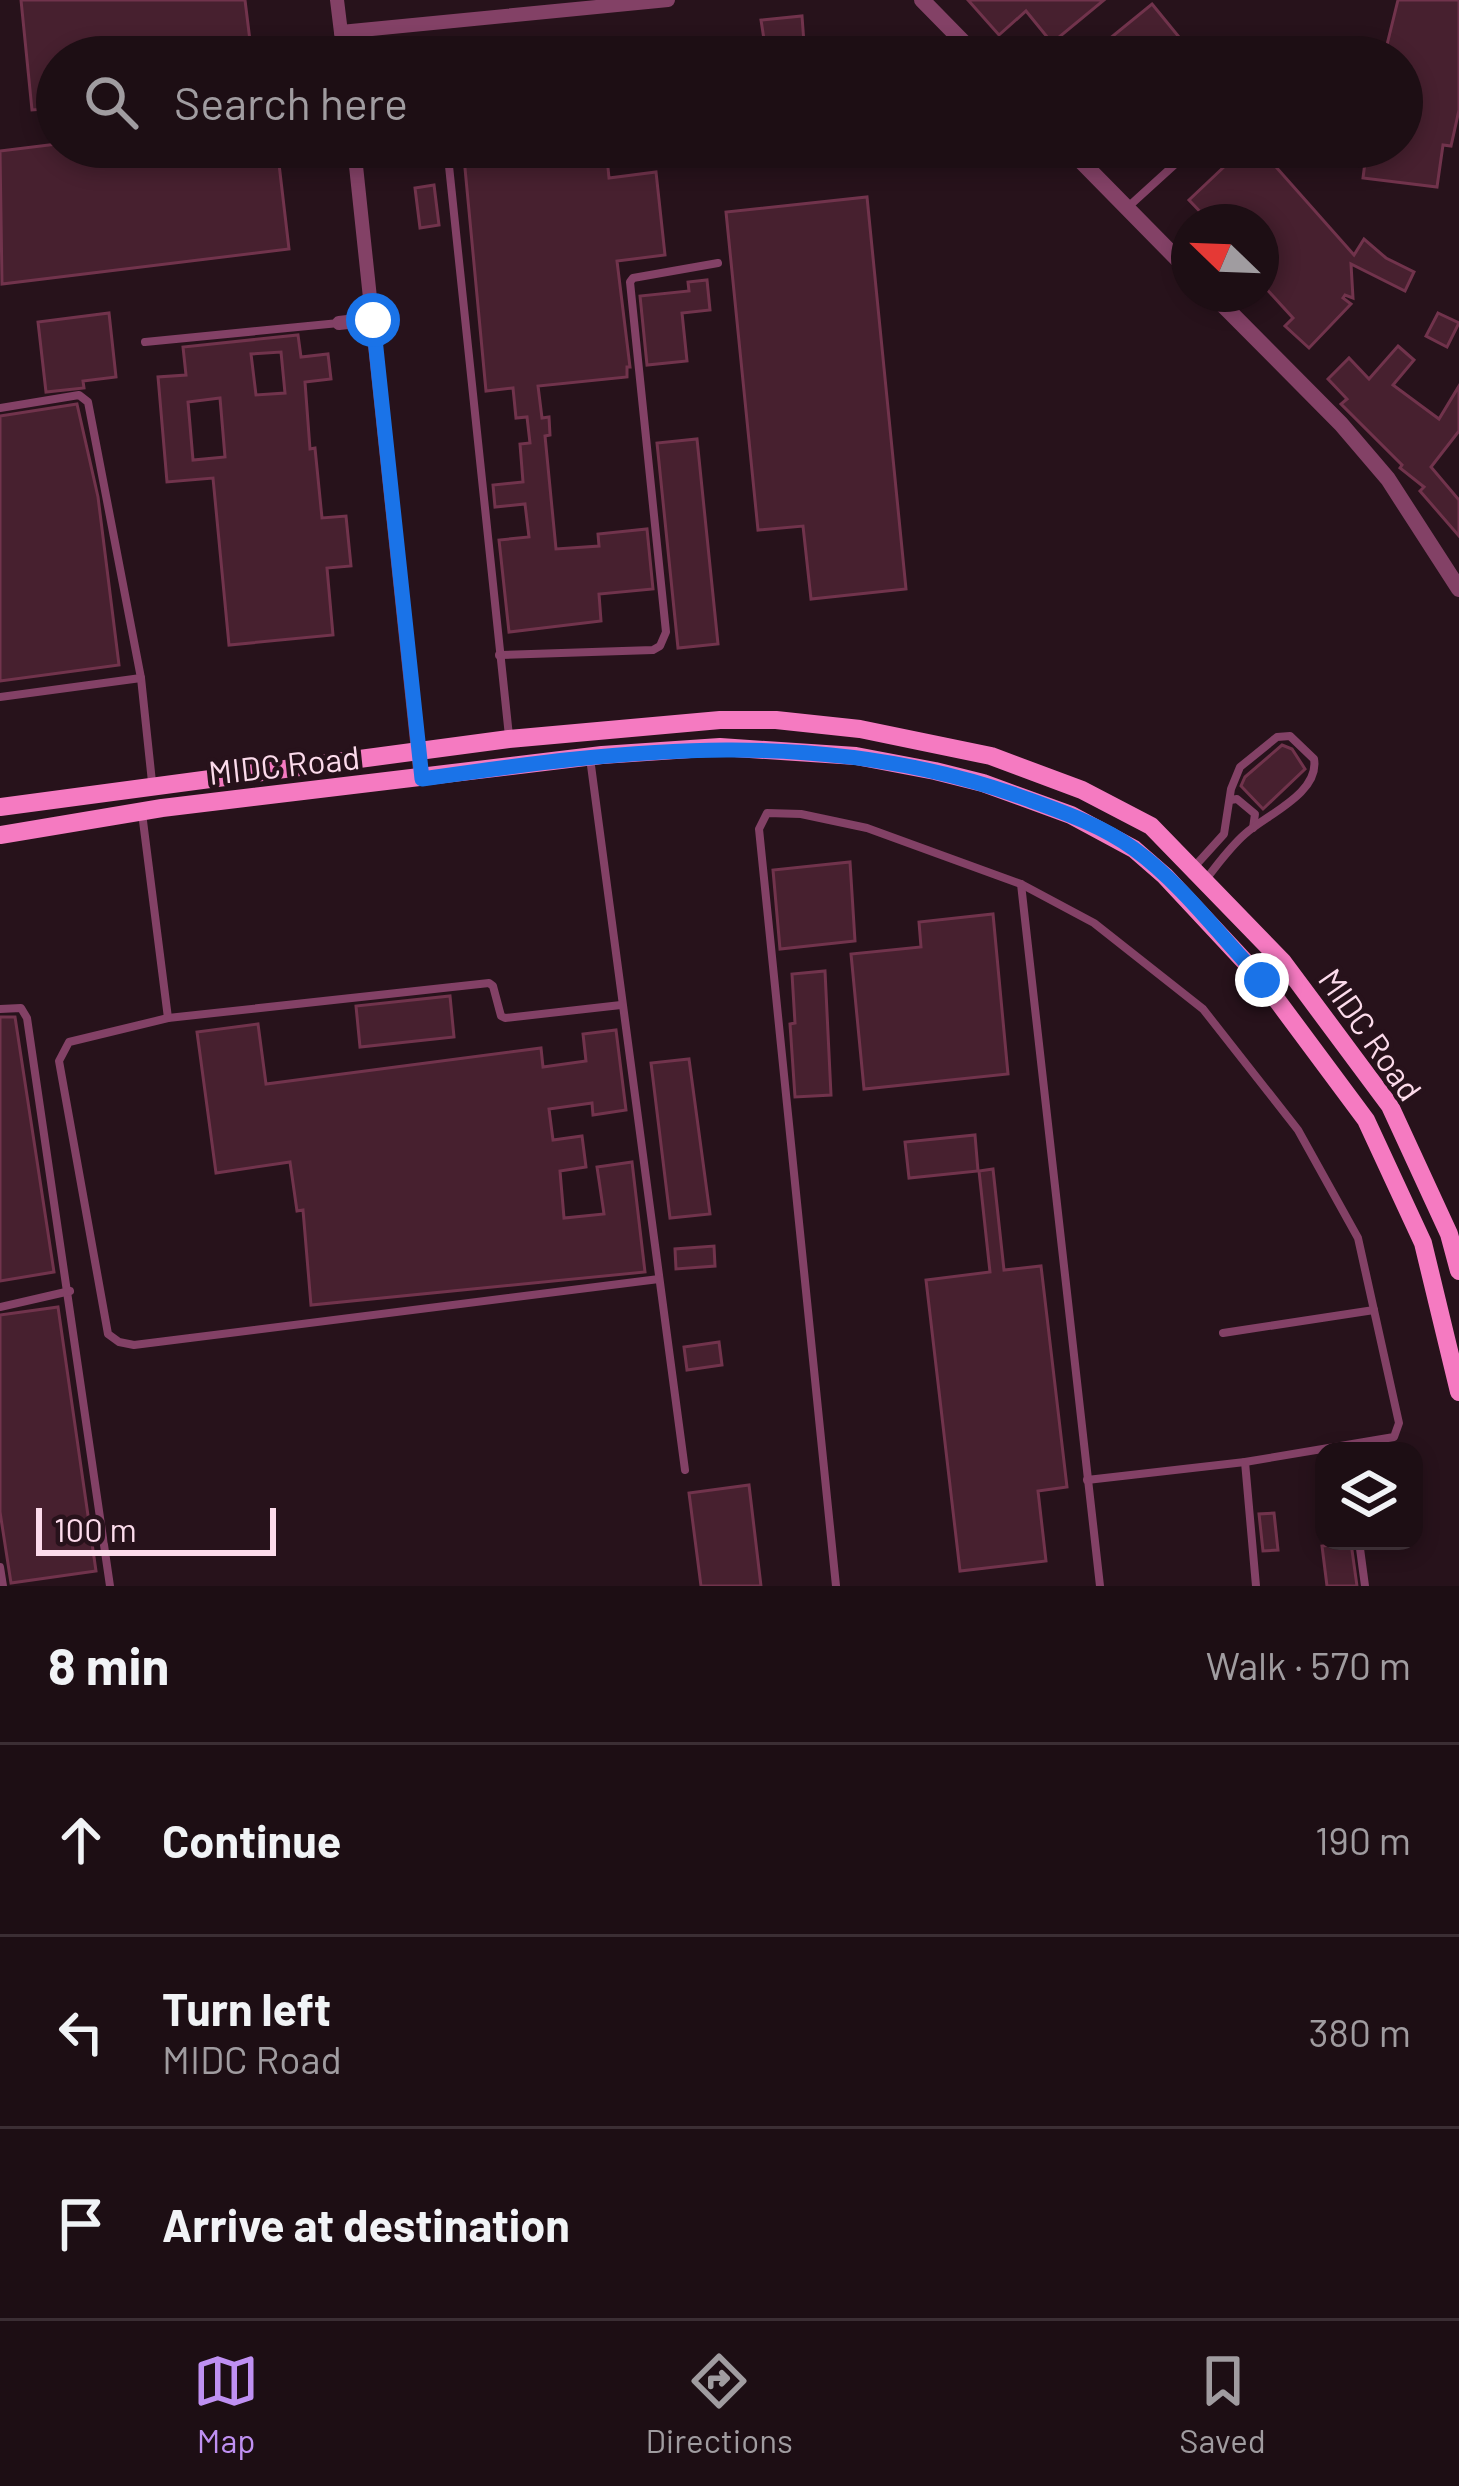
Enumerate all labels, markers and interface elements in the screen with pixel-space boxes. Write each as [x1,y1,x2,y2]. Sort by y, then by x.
search box [36,36,1423,168]
icon: search [78,69,144,135]
text: Search here [174,75,408,129]
north arrow [1171,204,1279,312]
route start [346,293,400,347]
street label: MIDC Road [206,736,362,792]
route end [1235,953,1289,1007]
street label: MIDC Road [1311,960,1431,1108]
map controls [1315,1442,1423,1550]
button: layers [1315,1442,1423,1550]
scale bar [36,1502,276,1555]
text: 100 m [54,1509,137,1549]
text: 8 min [48,1634,169,1695]
text: Walk · 570 m [1206,1641,1411,1688]
icon: ahead [48,1807,114,1873]
text: Continue [162,1813,341,1867]
text: 190 m [1315,1816,1411,1863]
text: Turn left [162,1981,331,2035]
icon: left [48,1999,114,2065]
text: 380 m [1309,2008,1411,2055]
text: MIDC Road [162,2035,342,2082]
icon: arrive [48,2191,114,2257]
text: Arrive at destination [162,2197,570,2251]
tab: Map [193,2348,259,2460]
tab: Directions [645,2348,793,2460]
tab: Saved [1179,2348,1266,2460]

